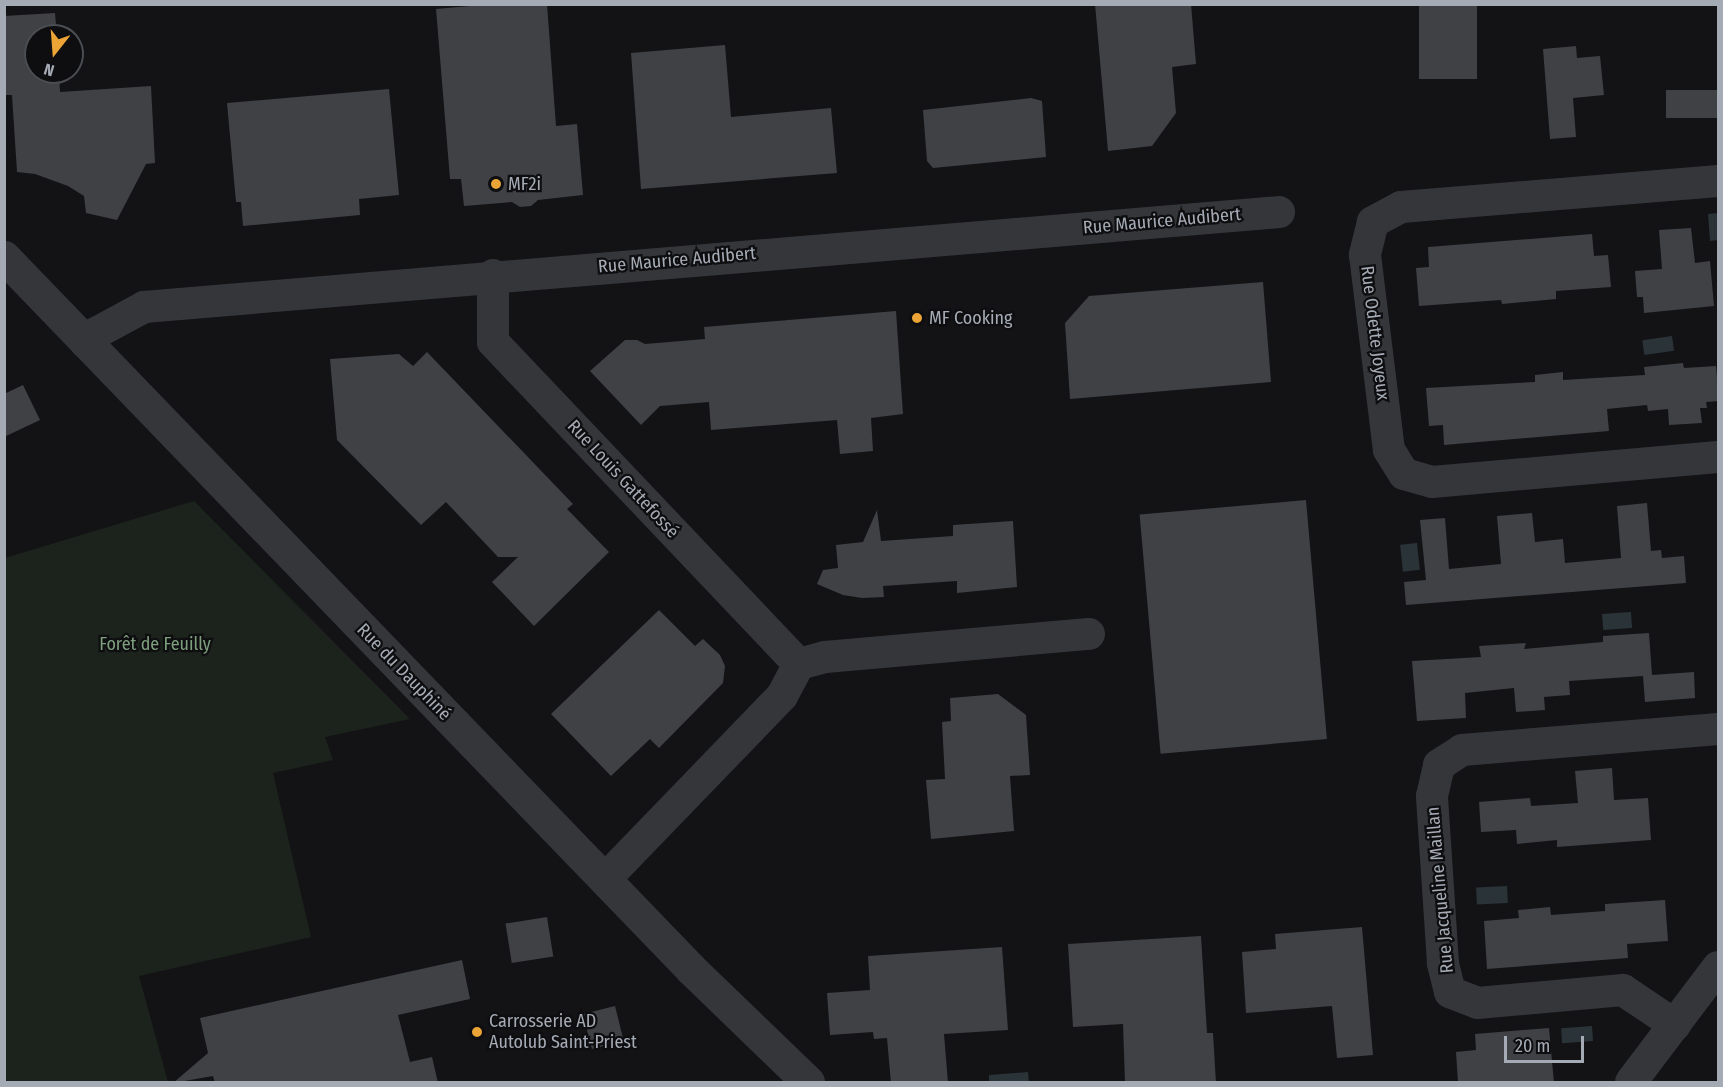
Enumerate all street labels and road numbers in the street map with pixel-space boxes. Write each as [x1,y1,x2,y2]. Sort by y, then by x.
street label: Rue Maurice Audibert [1082,203,1242,239]
street label: Rue Maurice Audibert [597,242,757,278]
street label: Rue Odette Joyeux [1356,265,1394,401]
street label: Rue Louis Gattefossé [563,415,683,543]
street label: Rue du Dauphiné [352,619,456,725]
street label: Rue Jacqueline Maillan [1422,806,1458,974]

